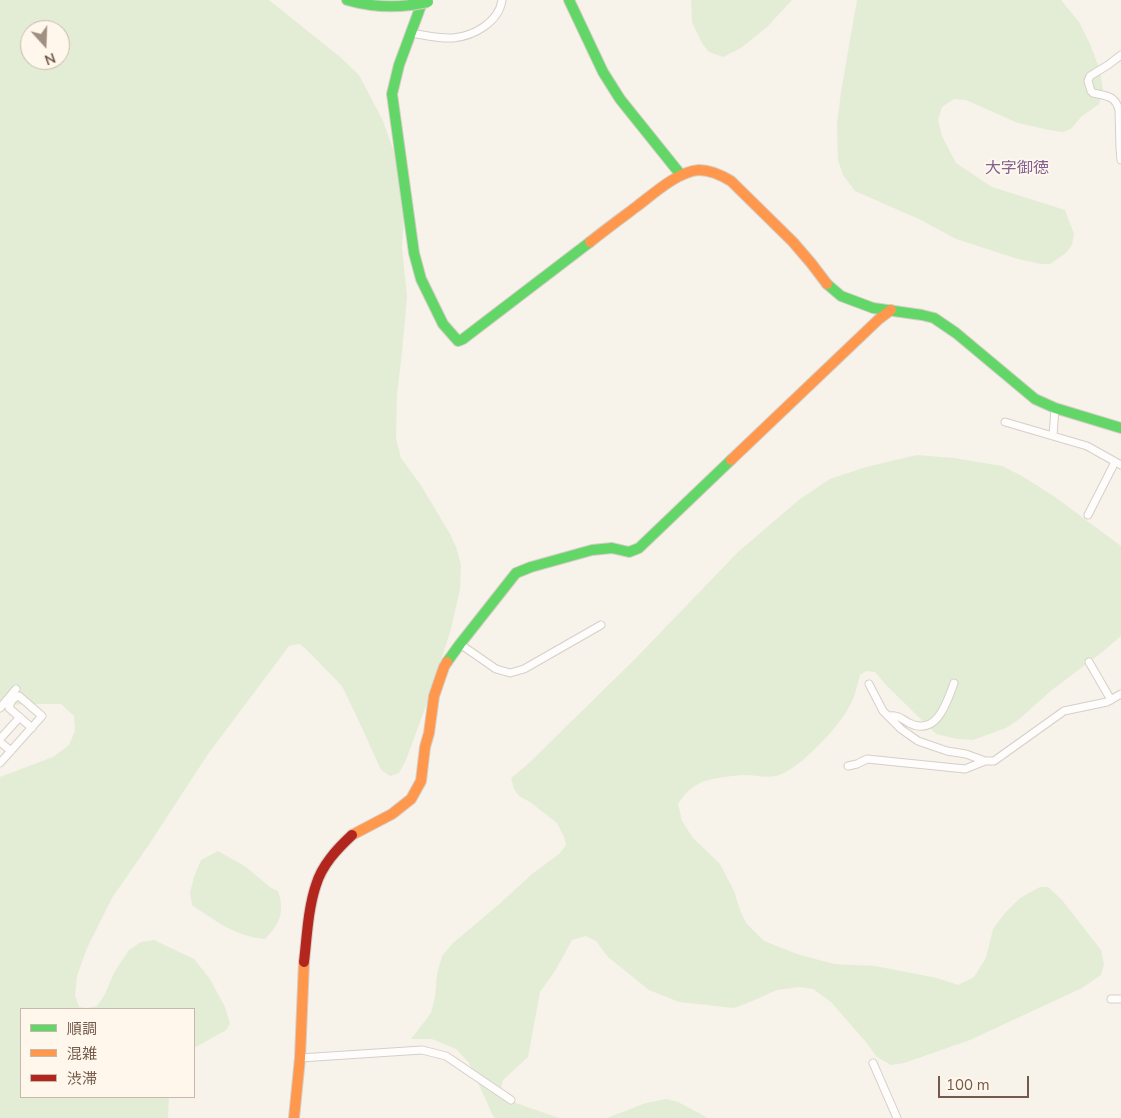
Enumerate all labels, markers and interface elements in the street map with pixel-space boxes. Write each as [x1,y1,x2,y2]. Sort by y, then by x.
north arrow [20,20,70,70]
text: N [42,48,58,69]
district label: 大字御徳 [985,159,1049,179]
legend [20,1008,195,1098]
text: 順調 [67,1019,97,1039]
text: 混雑 [67,1044,97,1064]
scale bar [941,1066,1032,1098]
text: 渋滞 [67,1069,97,1089]
text: 100 m [946,1075,990,1095]

